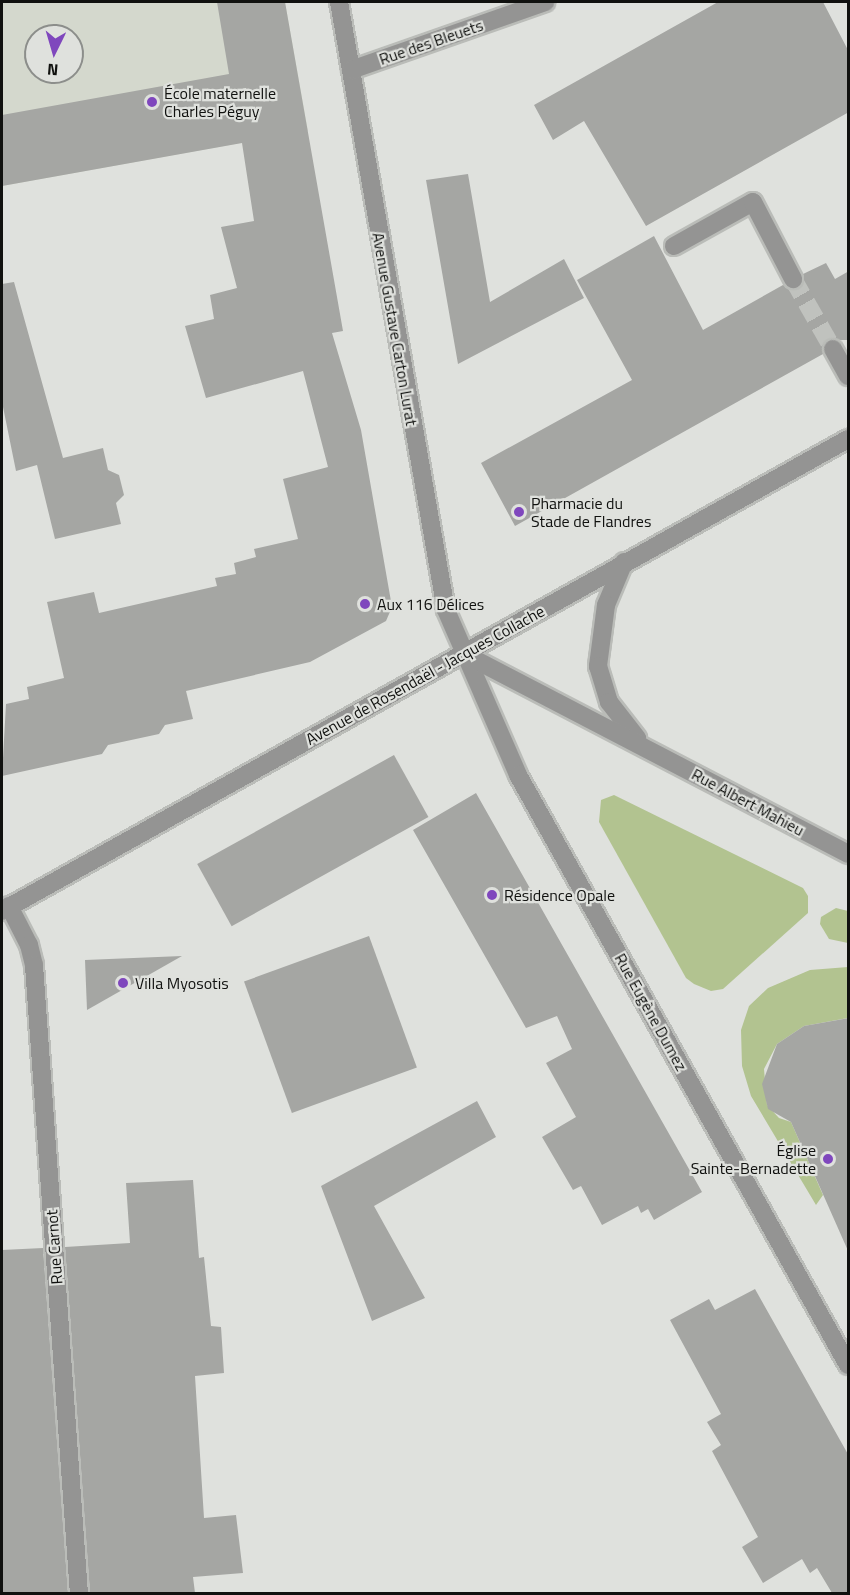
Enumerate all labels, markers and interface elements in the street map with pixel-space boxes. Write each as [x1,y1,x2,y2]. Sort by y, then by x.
street label: Rue des Bleuets [377,15,485,69]
north arrow [24,24,84,84]
text: N [46,58,59,82]
place label: École maternelle Charles Péguy [164,83,276,121]
marker: École maternelle Charles Péguy [145,95,159,109]
street label: Avenue Gustave Carton Lurat [369,231,421,427]
place label: Pharmacie du Stade de Flandres [531,493,651,531]
marker: Pharmacie du Stade de Flandres [512,505,526,519]
place label: Aux 116 Délices [377,594,484,614]
marker: Aux 116 Délices [358,597,372,611]
street label: Avenue de Rosendaël - Jacques Collache [302,601,548,749]
street label: Rue Albert Mahieu [689,764,807,840]
place label: Résidence Opale [504,885,615,905]
marker: Résidence Opale [485,888,499,902]
street label: Rue Eugène Dumez [611,950,691,1074]
place label: Villa Myosotis [135,973,229,993]
marker: Villa Myosotis [116,976,130,990]
place label: Église Sainte-Bernadette [691,1140,816,1178]
marker: Église Sainte-Bernadette [821,1152,835,1166]
street label: Rue Carnot [42,1209,66,1285]

